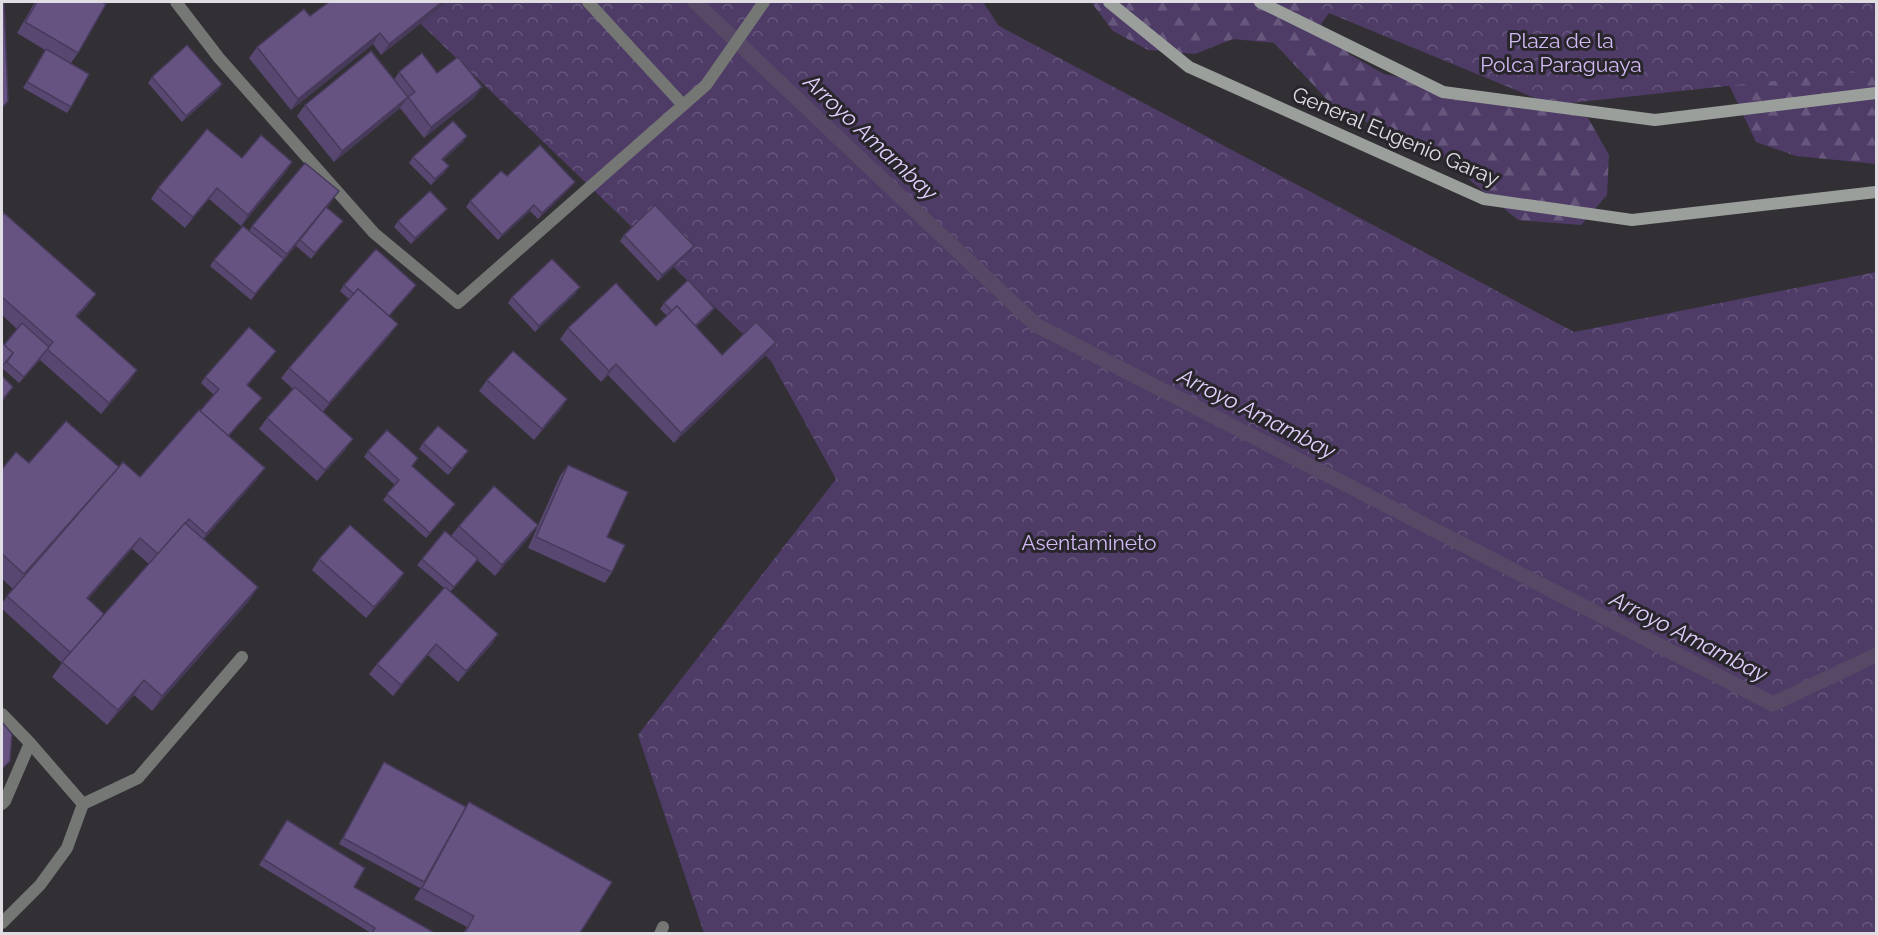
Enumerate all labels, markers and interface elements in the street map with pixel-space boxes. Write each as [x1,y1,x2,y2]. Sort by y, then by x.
park label: Plaza de la Polca Paraguaya [1480,28,1642,77]
water label: Arroyo Amambay [798,68,944,206]
street label: General Eugenio Garay [1289,81,1503,191]
water label: Arroyo Amambay [1173,362,1341,464]
park label: Asentamineto [1022,530,1156,555]
water label: Arroyo Amambay [1605,585,1773,687]

